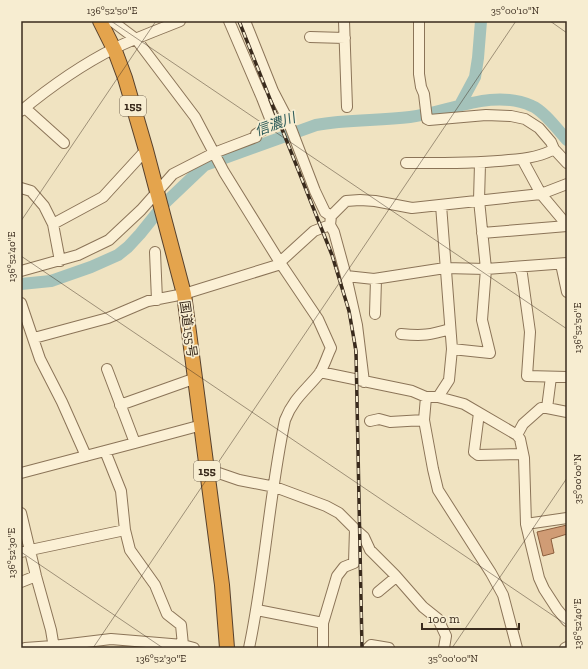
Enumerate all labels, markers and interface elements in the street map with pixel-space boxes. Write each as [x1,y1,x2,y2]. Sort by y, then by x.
text: 136°52'50"E [87,5,137,17]
text: 35°00'10"N [491,5,540,17]
road number: 155 [120,96,146,116]
water label: 信濃川 [253,109,300,140]
text: 136°52'40"E [6,232,18,282]
street label: 国道155号 [177,300,200,358]
text: 136°52'50"E [572,303,584,353]
text: 35°00'00"N [572,453,584,504]
road number: 155 [194,461,220,481]
text: 136°52'30"E [6,528,18,578]
text: 136°52'40"E [572,599,584,649]
scale bar [422,605,519,631]
text: 100 m [428,612,460,626]
text: 136°52'30"E [136,653,186,665]
text: 35°00'00"N [428,653,479,665]

